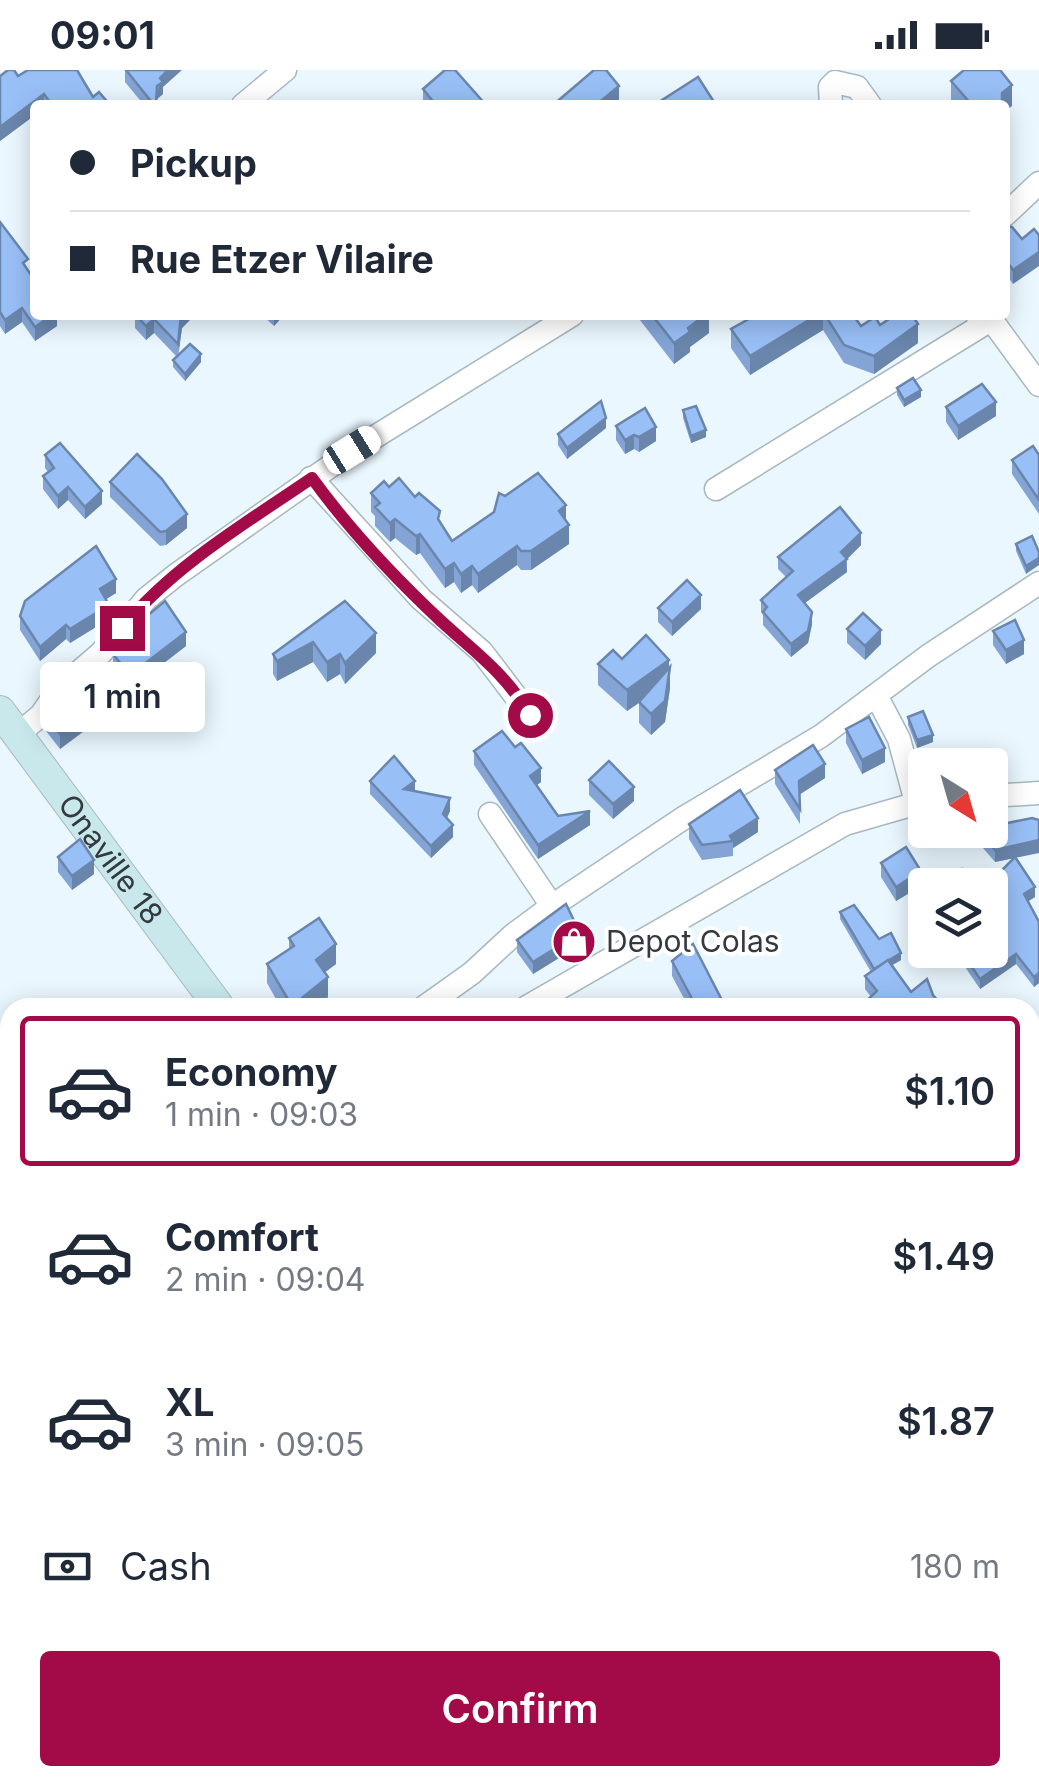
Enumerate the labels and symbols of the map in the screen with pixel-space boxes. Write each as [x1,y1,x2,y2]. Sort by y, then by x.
car [319,421,385,479]
route end [100,606,145,651]
callout: 1 min [39,663,204,733]
route start [508,693,553,738]
north arrow [908,748,1008,848]
street label: Onaville 18 [51,787,171,931]
shop icon: Depot Colas [551,919,597,965]
place label: Depot Colas [606,923,780,959]

